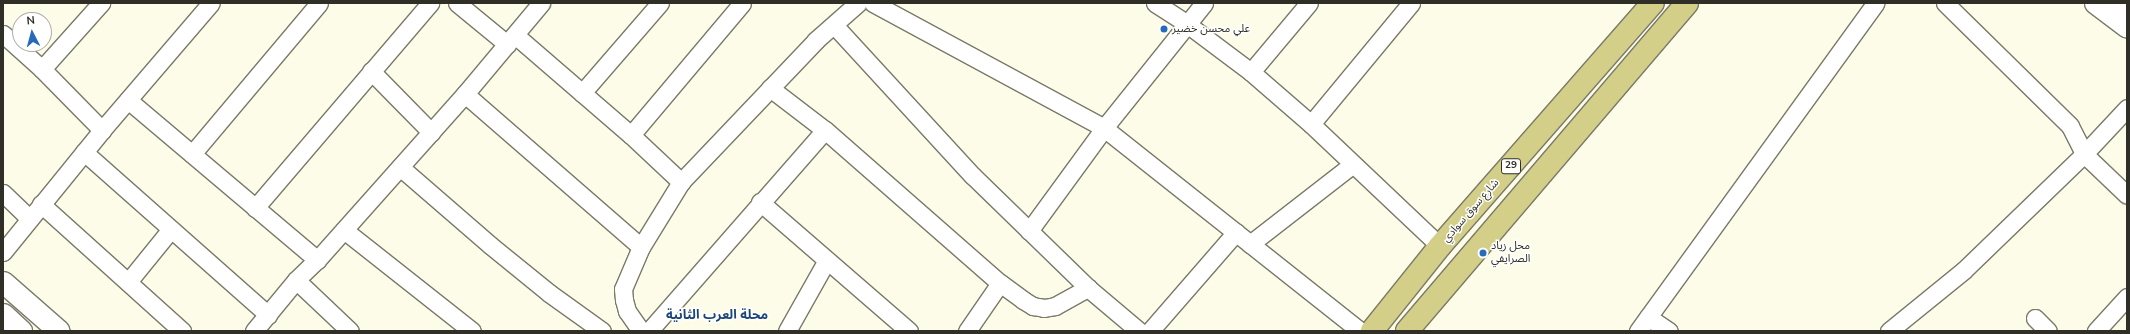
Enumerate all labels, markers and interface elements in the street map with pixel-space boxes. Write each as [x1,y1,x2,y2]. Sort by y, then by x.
north arrow [12,12,52,52]
text: N [26,13,36,28]
place label: علي محسن خضير [1172,22,1250,36]
marker: علي محسن خضير [1159,24,1169,34]
road number: 29 [1501,158,1521,174]
street label: شارع سوق سوادي [1440,177,1502,245]
place label: محل زياد الصرايفي [1491,240,1530,266]
marker: محل زياد الصرايفي [1478,248,1488,258]
district label: محلة العرب الثانية [666,307,768,323]

